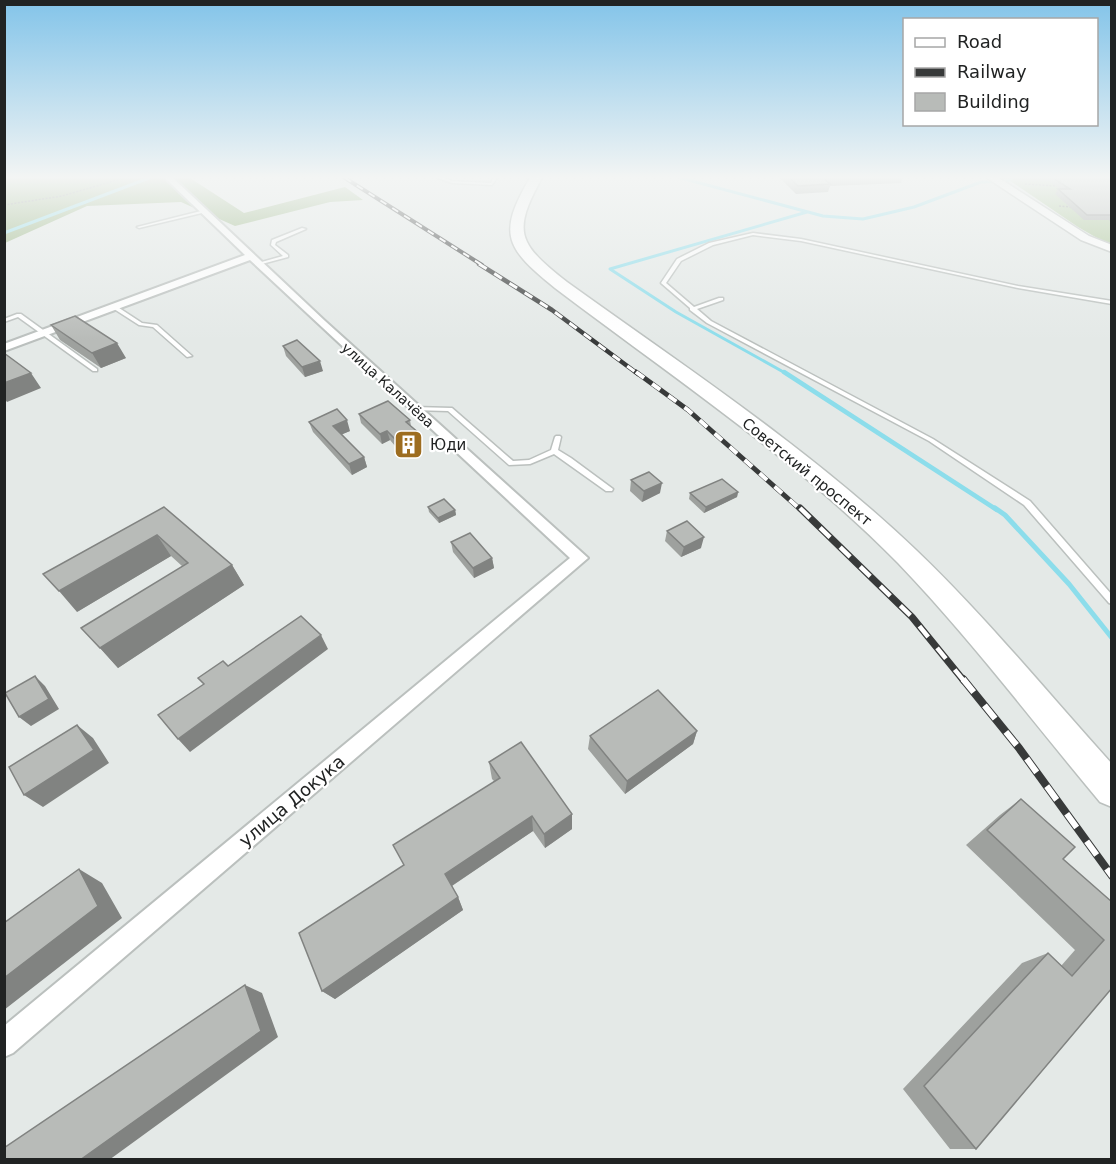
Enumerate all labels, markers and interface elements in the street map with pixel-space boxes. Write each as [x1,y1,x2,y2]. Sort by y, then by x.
legend [903,18,1098,126]
text: Road [957,31,1002,52]
text: Railway [957,61,1027,82]
text: Building [957,91,1030,112]
street label: улица Калачёва [339,339,437,431]
street label: Советский проспект [739,414,876,530]
building icon: Юди [393,429,425,461]
place label: Юди [430,436,466,454]
street label: улица Докука [235,750,349,851]

